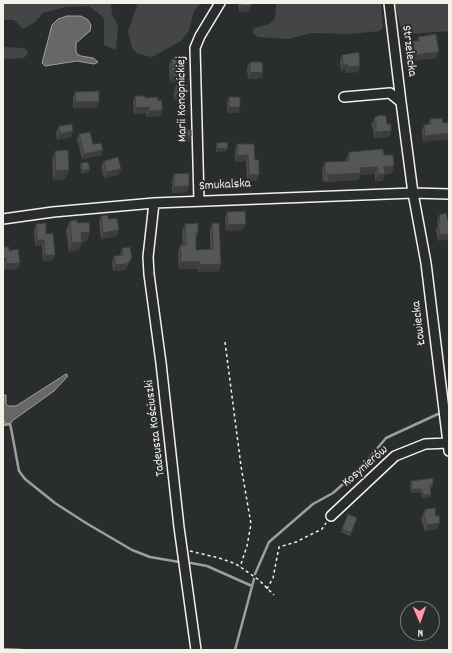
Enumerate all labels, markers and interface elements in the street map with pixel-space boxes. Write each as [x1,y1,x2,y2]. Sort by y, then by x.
street label: Strzelecka [397,25,419,77]
street label: Marii Konopnickiej [174,56,192,142]
street label: Smukalska [199,177,251,195]
street label: Łowiecka [410,300,430,346]
street label: Tadeusza Kościuszki [142,379,170,477]
street label: Kosynierów [340,443,392,491]
north arrow [400,601,440,641]
text: N [417,624,423,640]

